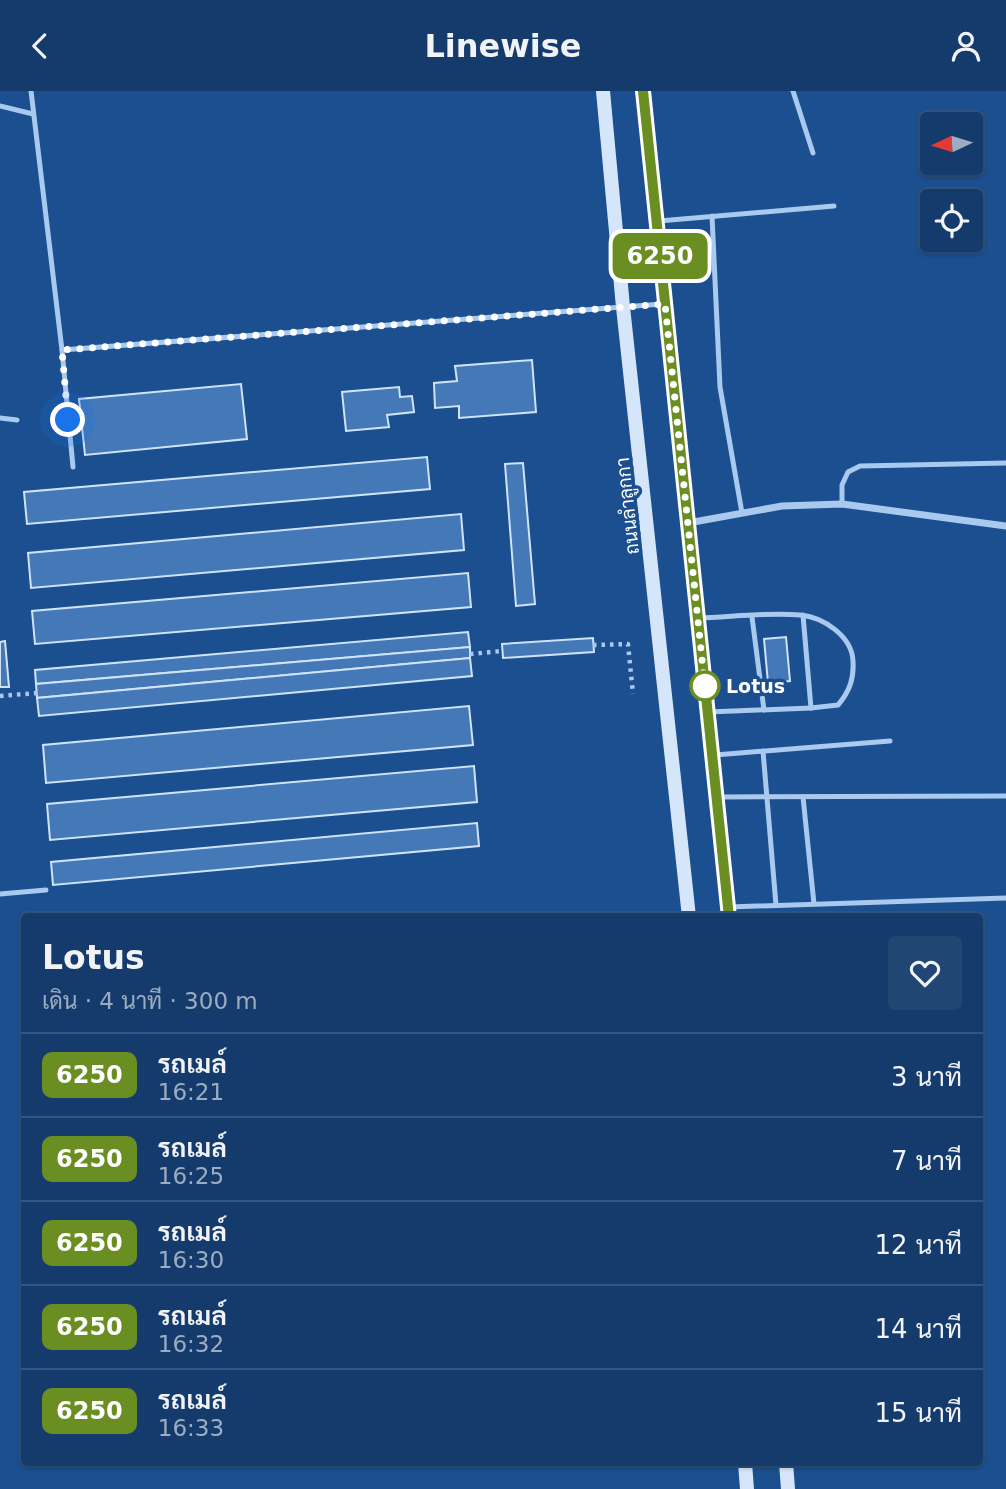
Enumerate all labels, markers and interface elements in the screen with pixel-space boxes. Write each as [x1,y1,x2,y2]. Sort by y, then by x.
icon: back [21,27,59,65]
text: Linewise [424,27,582,65]
icon: person [947,27,985,65]
north arrow [920,112,984,175]
map controls [920,112,983,252]
button: locate [920,189,983,252]
line badge: 6250 [611,233,709,279]
text: 6250 [627,242,693,270]
your location [50,402,85,437]
street label: ถนนลำลูกกา [611,456,646,556]
marker: Lotus [690,671,720,701]
place label: Lotus [726,675,785,697]
button: heart [888,936,962,1010]
text: Lotus [42,938,145,977]
text: เดิน · 4 นาที · 300 m [42,988,258,1014]
text: รถเมล์ [158,1049,227,1079]
text: 6250 [56,1061,123,1089]
text: 3 นาที [891,1062,962,1092]
text: 16:21 [158,1079,224,1105]
text: รถเมล์ [158,1133,227,1163]
text: 6250 [56,1145,123,1173]
text: 7 นาที [891,1146,962,1176]
text: 16:25 [158,1163,224,1189]
text: รถเมล์ [158,1217,227,1247]
text: 6250 [56,1229,123,1257]
text: 12 นาที [874,1230,962,1260]
text: 16:30 [158,1247,224,1273]
text: รถเมล์ [158,1301,227,1331]
text: 6250 [56,1313,123,1341]
text: 14 นาที [874,1314,962,1344]
text: 16:32 [158,1331,224,1357]
text: รถเมล์ [158,1385,227,1415]
text: 6250 [56,1397,123,1425]
text: 15 นาที [874,1398,962,1428]
text: 16:33 [158,1415,224,1441]

